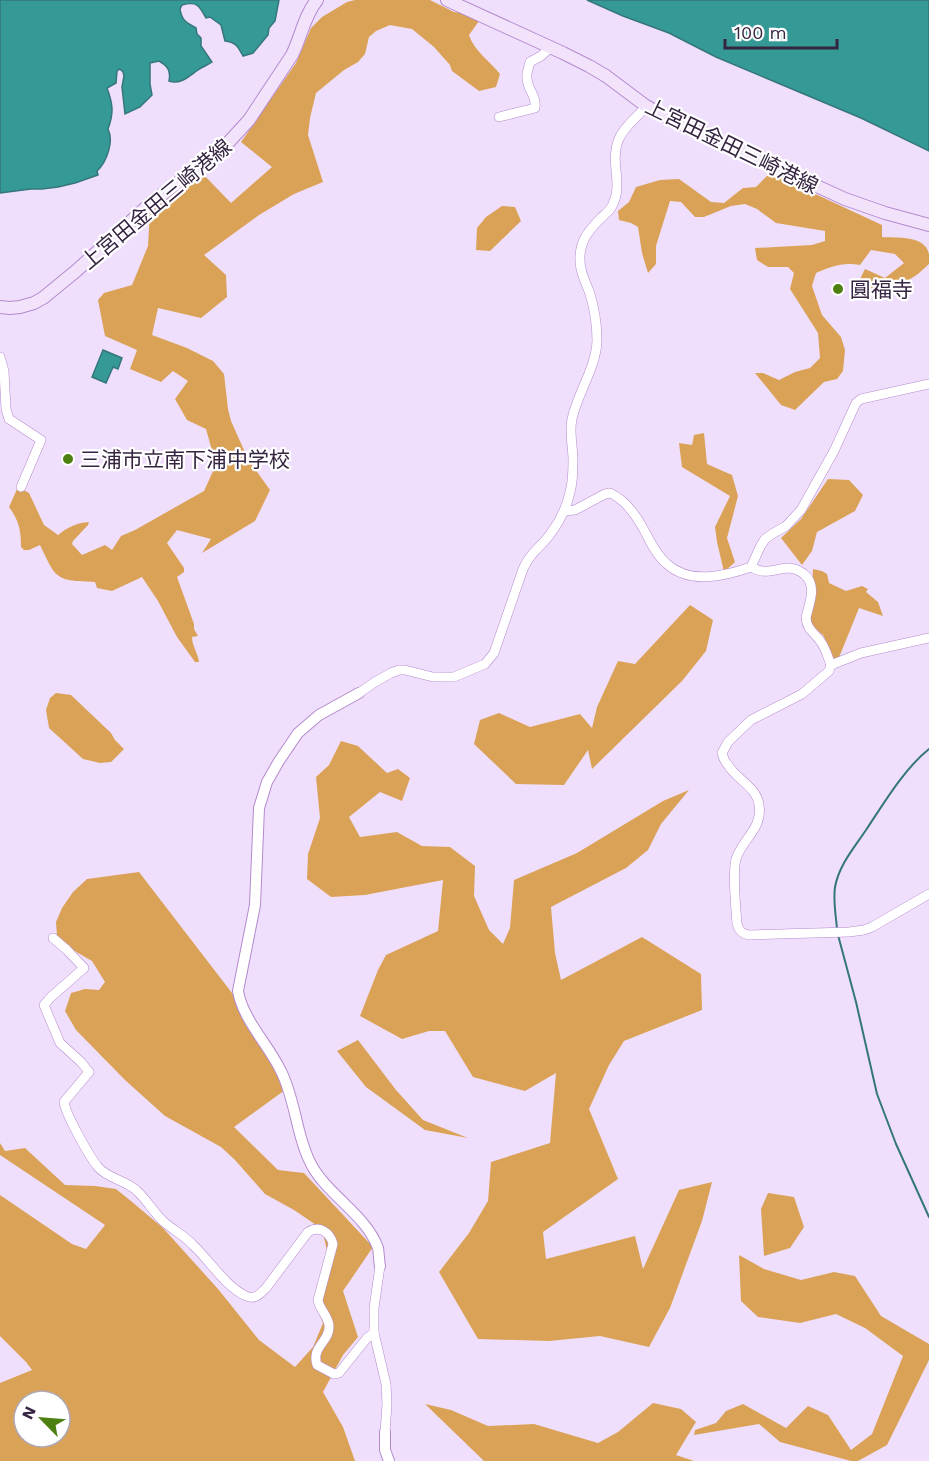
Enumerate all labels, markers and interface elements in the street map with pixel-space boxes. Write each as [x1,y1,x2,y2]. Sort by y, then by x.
scale bar [725,12,838,50]
text: 100 m [734,22,787,43]
street label: 上宮田金田三崎港線 [642,93,822,199]
street label: 上宮田金田三崎港線 [76,134,236,274]
place label: 圓福寺 [850,277,913,302]
marker: 圓福寺 [831,282,845,296]
place label: 三浦市立南下浦中学校 [80,447,290,472]
marker: 三浦市立南下浦中学校 [61,452,75,466]
north arrow [12,1389,72,1449]
text: N [18,1403,40,1422]

